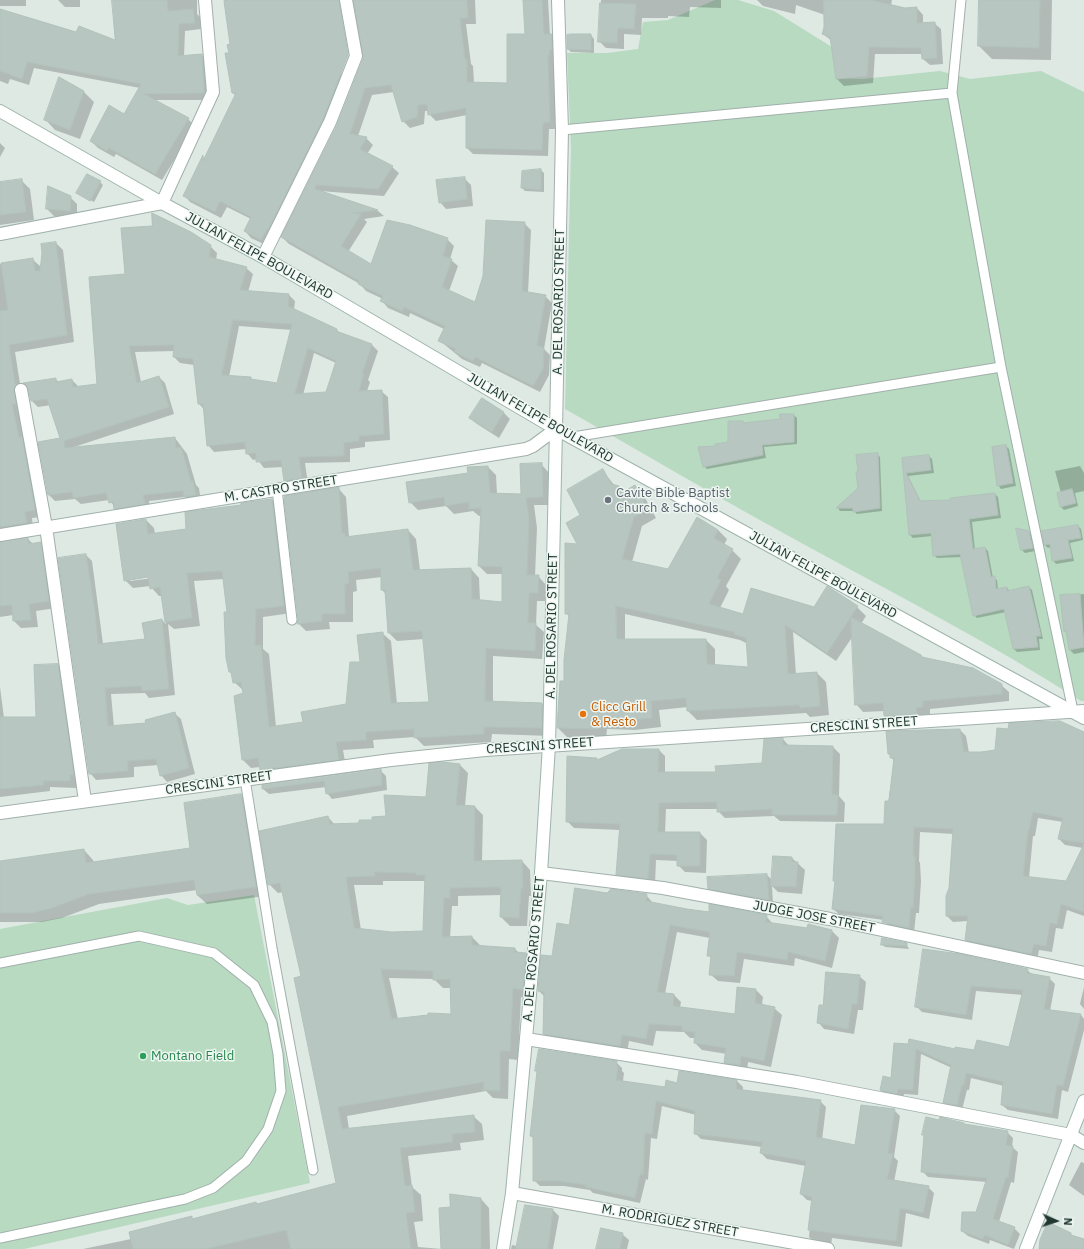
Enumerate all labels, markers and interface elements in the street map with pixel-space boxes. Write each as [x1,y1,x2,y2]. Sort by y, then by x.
street label: JULIAN FELIPE BOULEVARD [183,209,335,303]
street label: A. DEL ROSARIO STREET [550,229,568,375]
street label: JULIAN FELIPE BOULEVARD [464,370,616,466]
street label: M. CASTRO STREET [223,472,339,506]
place label: Cavite Bible Baptist Church & Schools [616,485,730,516]
marker: Cavite Bible Baptist Church & Schools [603,495,613,505]
street label: JULIAN FELIPE BOULEVARD [747,528,899,622]
street label: A. DEL ROSARIO STREET [543,553,561,699]
place label: Clicc Grill & Resto [591,699,646,730]
marker: Clicc Grill & Resto [578,709,588,719]
street label: CRESCINI STREET [810,713,918,737]
street label: CRESCINI STREET [486,734,594,758]
street label: CRESCINI STREET [164,768,274,798]
street label: A. DEL ROSARIO STREET [520,876,548,1022]
street label: JUDGE JOSE STREET [752,898,876,936]
place label: Montano Field [151,1048,234,1064]
marker: Montano Field [138,1051,148,1061]
street label: M. RODRIGUEZ STREET [600,1201,740,1241]
north arrow [1036,1201,1076,1241]
text: N [1061,1217,1075,1226]

